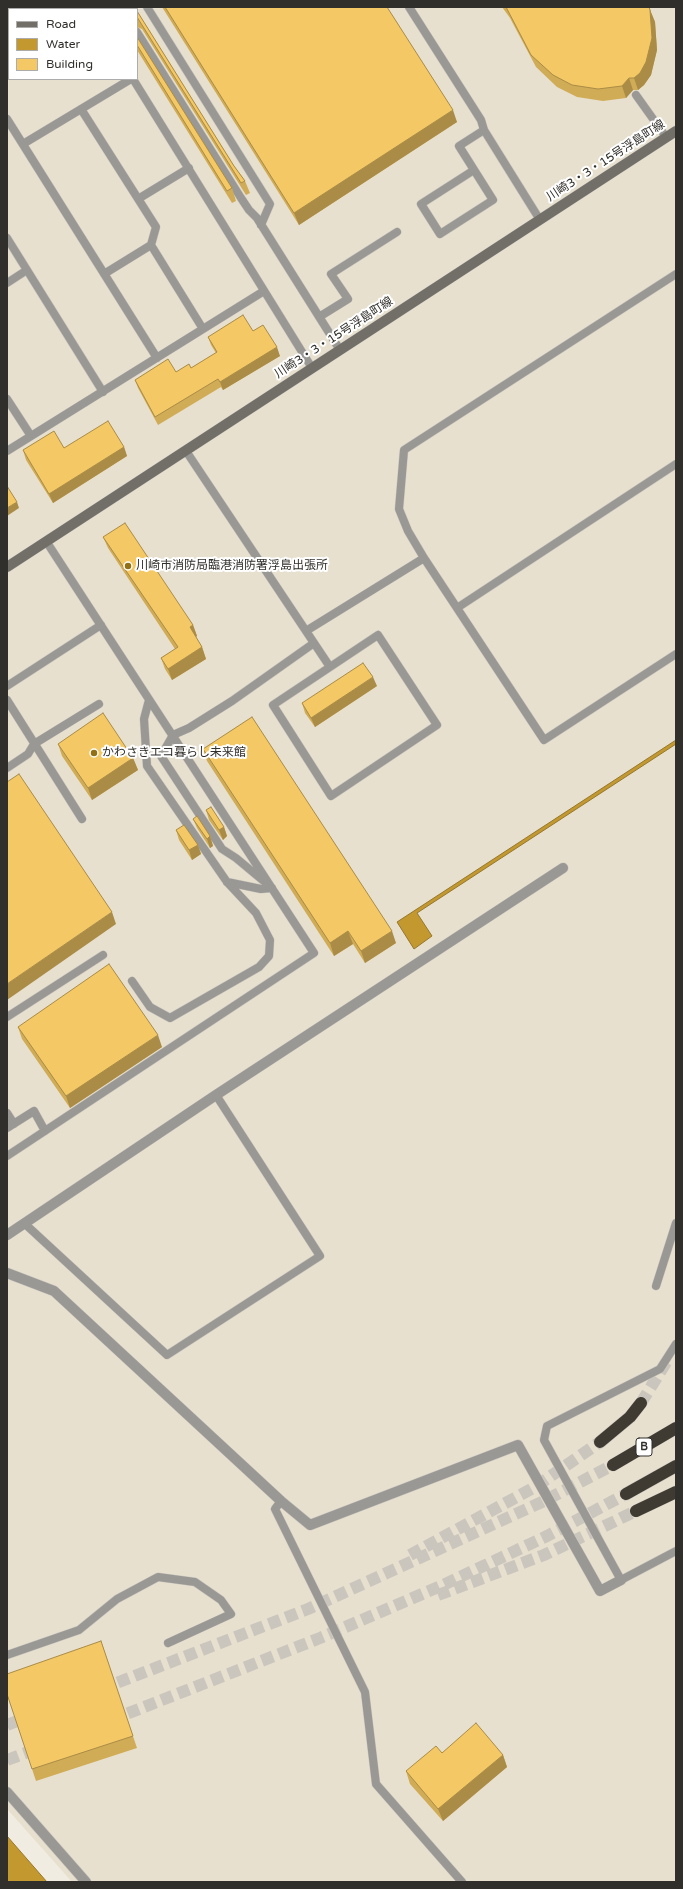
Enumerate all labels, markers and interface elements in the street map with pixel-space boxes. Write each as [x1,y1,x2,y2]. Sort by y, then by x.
legend [8,8,138,80]
text: Road [46,17,76,31]
text: Water [46,37,80,51]
text: Building [46,57,93,71]
street label: 川崎3・3・15号浮島町線 [544,117,668,205]
street label: 川崎3・3・15号浮島町線 [272,294,396,382]
place label: 川崎市消防局臨港消防署浮島出張所 [136,559,328,573]
marker: 川崎市消防局臨港消防署浮島出張所 [123,561,133,571]
place label: かわさきエコ暮らし未来館 [102,746,246,760]
marker: かわさきエコ暮らし未来館 [89,748,99,758]
road number: B [636,1438,652,1456]

